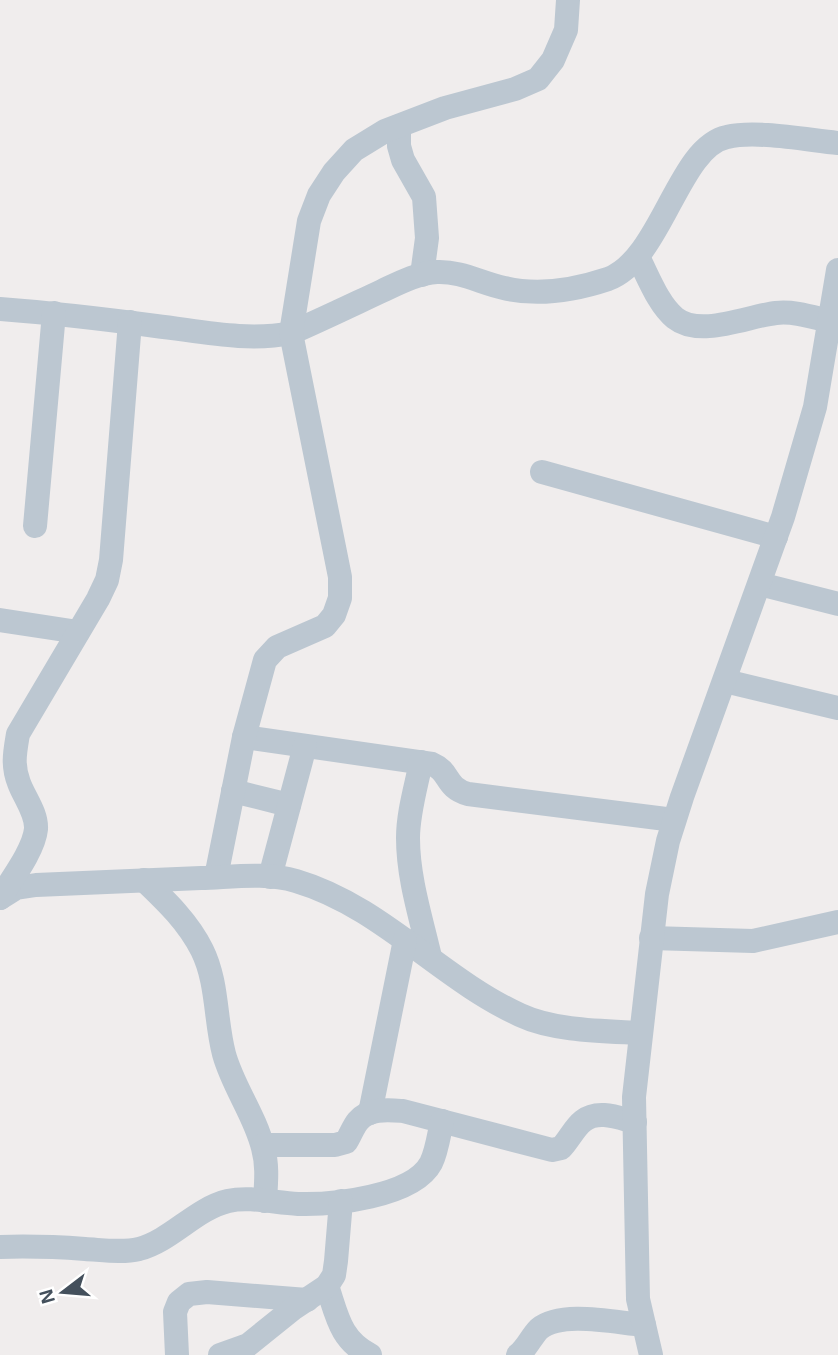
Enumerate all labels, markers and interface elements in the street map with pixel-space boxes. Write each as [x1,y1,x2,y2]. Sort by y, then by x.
north arrow [28,1257,98,1327]
text: N [35,1287,59,1306]

